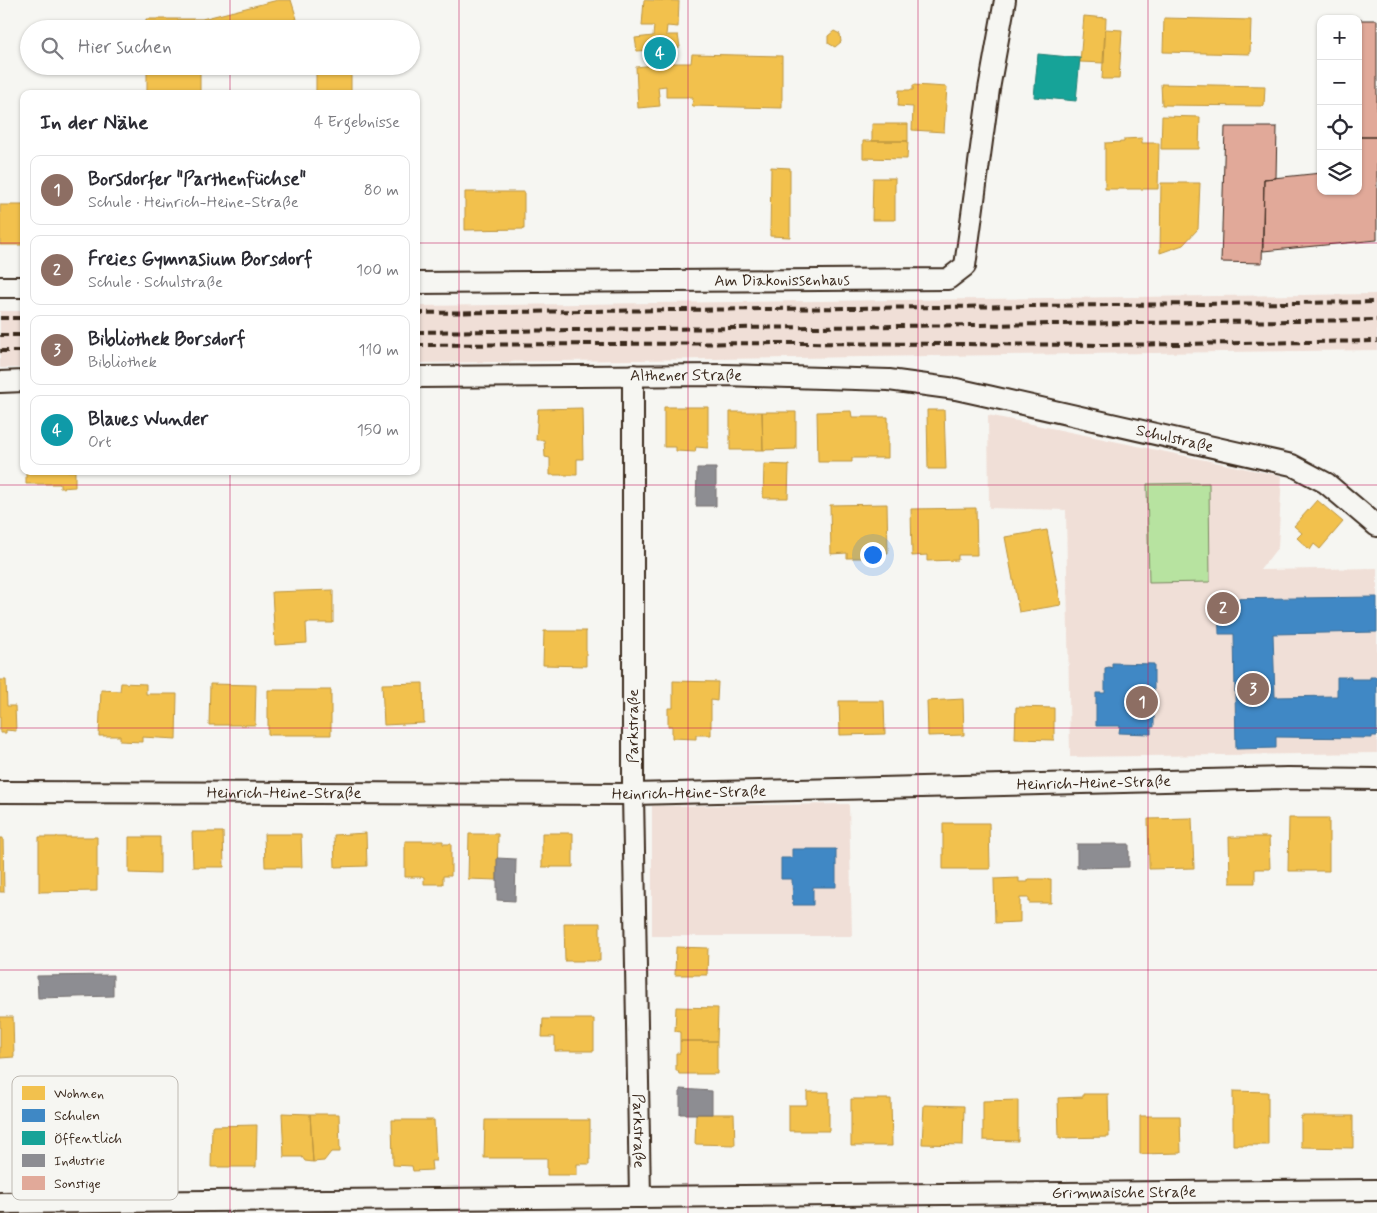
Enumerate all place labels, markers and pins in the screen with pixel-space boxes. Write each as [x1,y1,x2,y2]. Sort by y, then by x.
pin: 4 [644,34,676,72]
pin: 2 [1207,589,1239,627]
pin: 3 [1237,670,1269,708]
pin: 1 [1126,683,1158,721]

